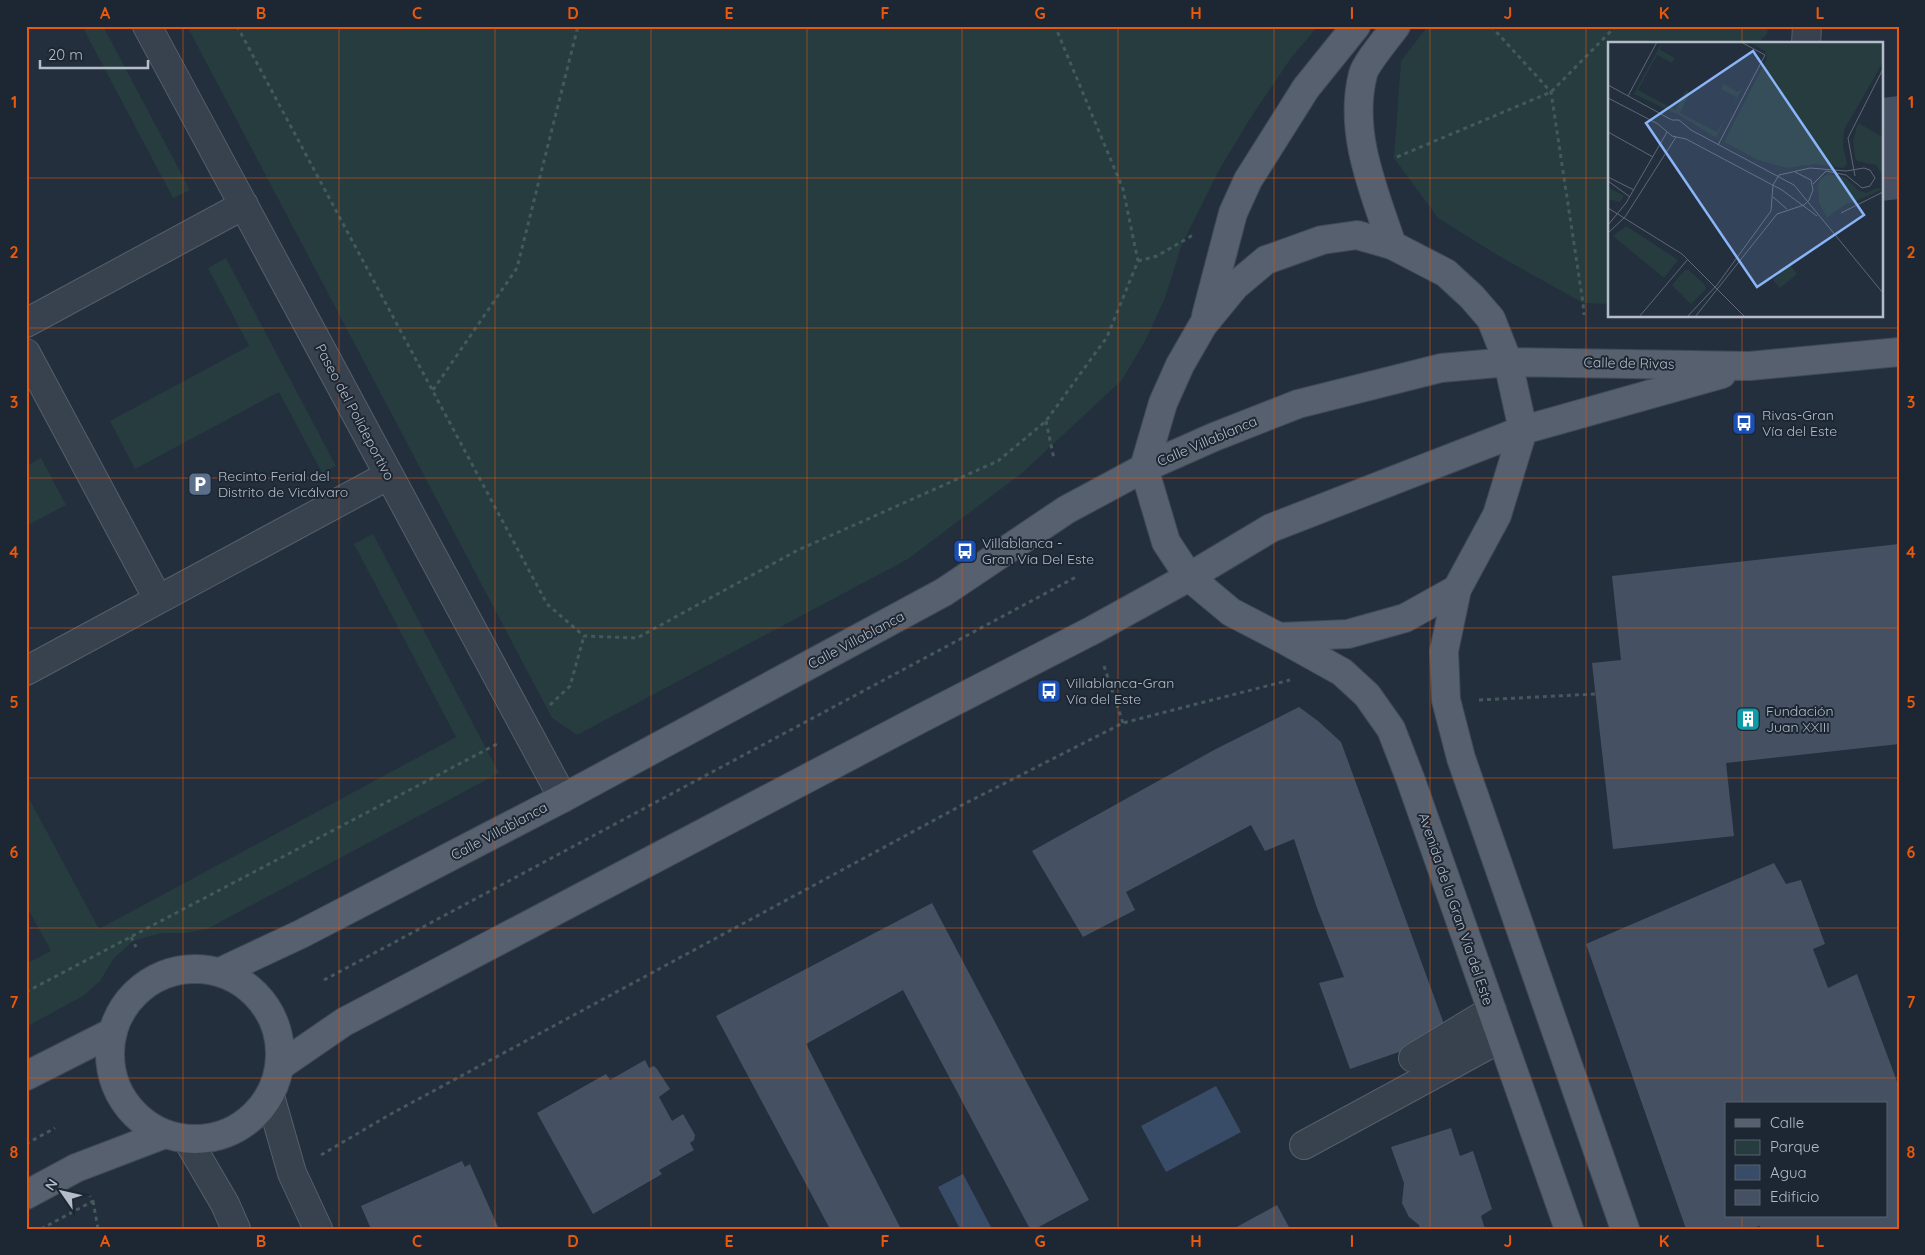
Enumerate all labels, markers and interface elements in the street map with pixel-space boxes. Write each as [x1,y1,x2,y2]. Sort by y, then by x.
text: A [100,3,111,23]
text: B [256,3,266,23]
text: C [412,3,422,23]
text: D [567,3,579,23]
text: E [724,3,734,23]
text: F [881,3,890,23]
text: G [1034,3,1046,23]
text: H [1190,3,1202,23]
text: I [1350,3,1354,23]
text: J [1504,3,1512,23]
text: K [1659,3,1669,23]
text: L [1816,3,1825,23]
scale bar [40,38,148,70]
inset map [1608,42,1882,318]
text: 20 m [48,45,83,64]
text: 1 [11,92,17,112]
text: 1 [1908,92,1914,112]
text: 2 [9,242,19,262]
text: 2 [1906,242,1916,262]
street label: Paseo del Polideportivo [311,341,399,483]
street label: Calle de Rivas [1584,353,1674,373]
text: 3 [10,392,18,412]
text: 3 [1907,392,1915,412]
place label: Rivas-Gran Vía del Este [1762,406,1837,440]
bus stop icon: Rivas-Gran Vía del Este [1731,410,1757,436]
street label: Calle Villablanca [1154,412,1260,470]
place label: Recinto Ferial del Distrito de Vicálvaro [218,467,348,501]
parking icon: Recinto Ferial del Distrito de Vicálvaro [187,471,213,497]
place label: Villablanca - Gran Vía Del Este [982,534,1094,568]
bus stop icon: Villablanca - Gran Vía Del Este [952,538,978,564]
text: 4 [9,542,19,562]
text: 4 [1906,542,1916,562]
street label: Calle Villablanca [805,607,907,673]
place label: Villablanca-Gran Vía del Este [1066,674,1174,708]
bus stop icon: Villablanca-Gran Vía del Este [1036,678,1062,704]
text: 5 [9,692,19,712]
text: 5 [1906,692,1916,712]
place label: Fundación Juan XXIII [1766,702,1834,736]
building icon: Fundación Juan XXIII [1735,706,1761,732]
street label: Calle Villablanca [448,798,550,864]
street label: Avenida de la Gran Vía del Este [1415,811,1497,1008]
text: 6 [10,842,19,862]
text: 6 [1907,842,1916,862]
text: 7 [10,992,19,1012]
text: 7 [1907,992,1916,1012]
legend [1725,1102,1888,1218]
text: Calle [1770,1113,1804,1132]
text: Parque [1770,1137,1820,1156]
text: 8 [10,1142,19,1162]
text: 8 [1907,1142,1916,1162]
text: Agua [1770,1163,1807,1182]
north arrow [38,1168,88,1218]
text: N [41,1175,62,1194]
text: Edificio [1770,1187,1819,1206]
text: A [100,1231,111,1251]
text: B [256,1231,266,1251]
text: C [412,1231,422,1251]
text: D [567,1231,579,1251]
text: E [724,1231,734,1251]
text: F [881,1231,890,1251]
text: G [1034,1231,1046,1251]
text: H [1190,1231,1202,1251]
text: I [1350,1231,1354,1251]
text: J [1504,1231,1512,1251]
text: K [1659,1231,1669,1251]
text: L [1816,1231,1825,1251]

